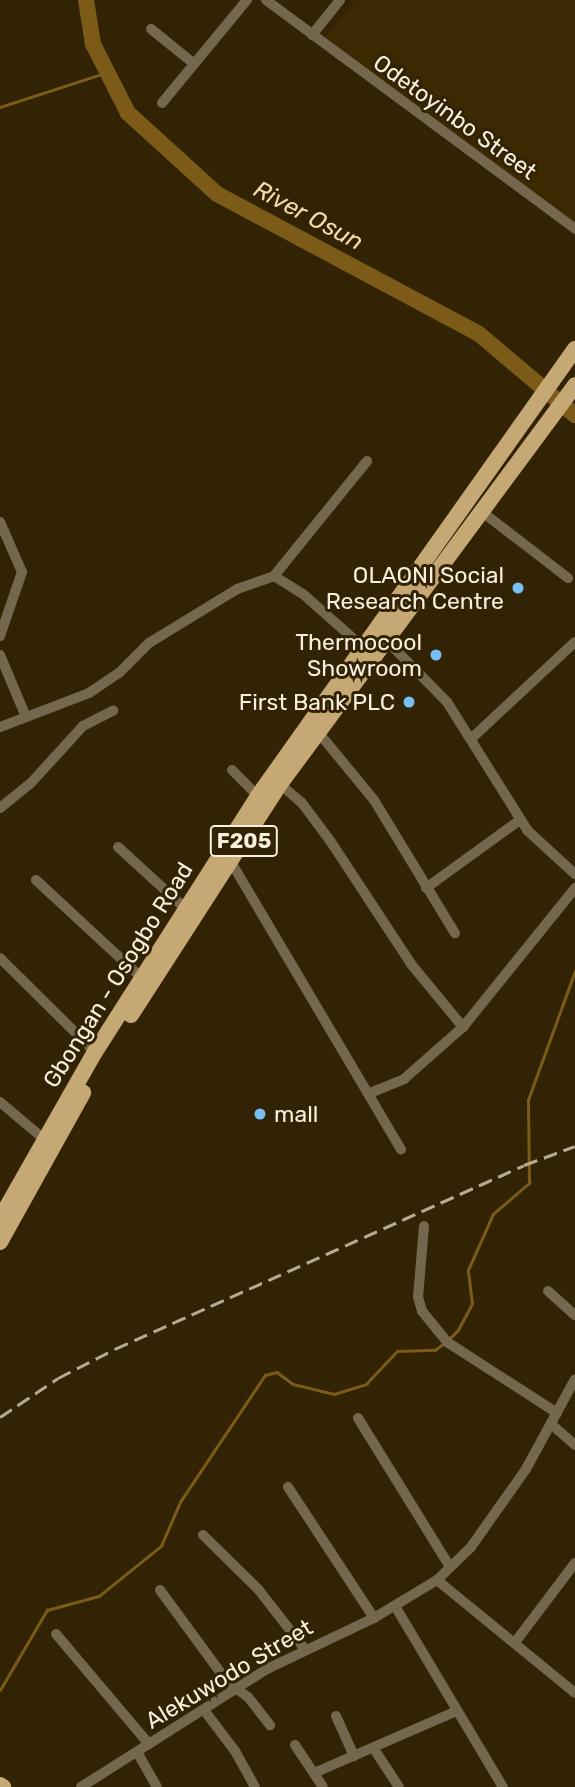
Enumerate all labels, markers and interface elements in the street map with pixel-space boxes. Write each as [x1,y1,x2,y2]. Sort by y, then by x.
street label: Odetoyinbo Street [368,49,542,185]
water label: River Osun [248,175,368,257]
place label: OLAONI Social Research Centre [326,561,504,615]
marker: OLAONI Social Research Centre [510,580,526,596]
place label: Thermocool Showroom [295,628,422,682]
marker: Thermocool Showroom [428,647,444,663]
place label: First Bank PLC [239,688,395,716]
marker: First Bank PLC [401,694,417,710]
road number: F205 [209,824,279,858]
street label: Gbongan - Osogbo Road [37,857,199,1093]
place label: mall [274,1100,318,1128]
marker: mall [252,1106,268,1122]
street label: Alekuwodo Street [140,1613,318,1735]

